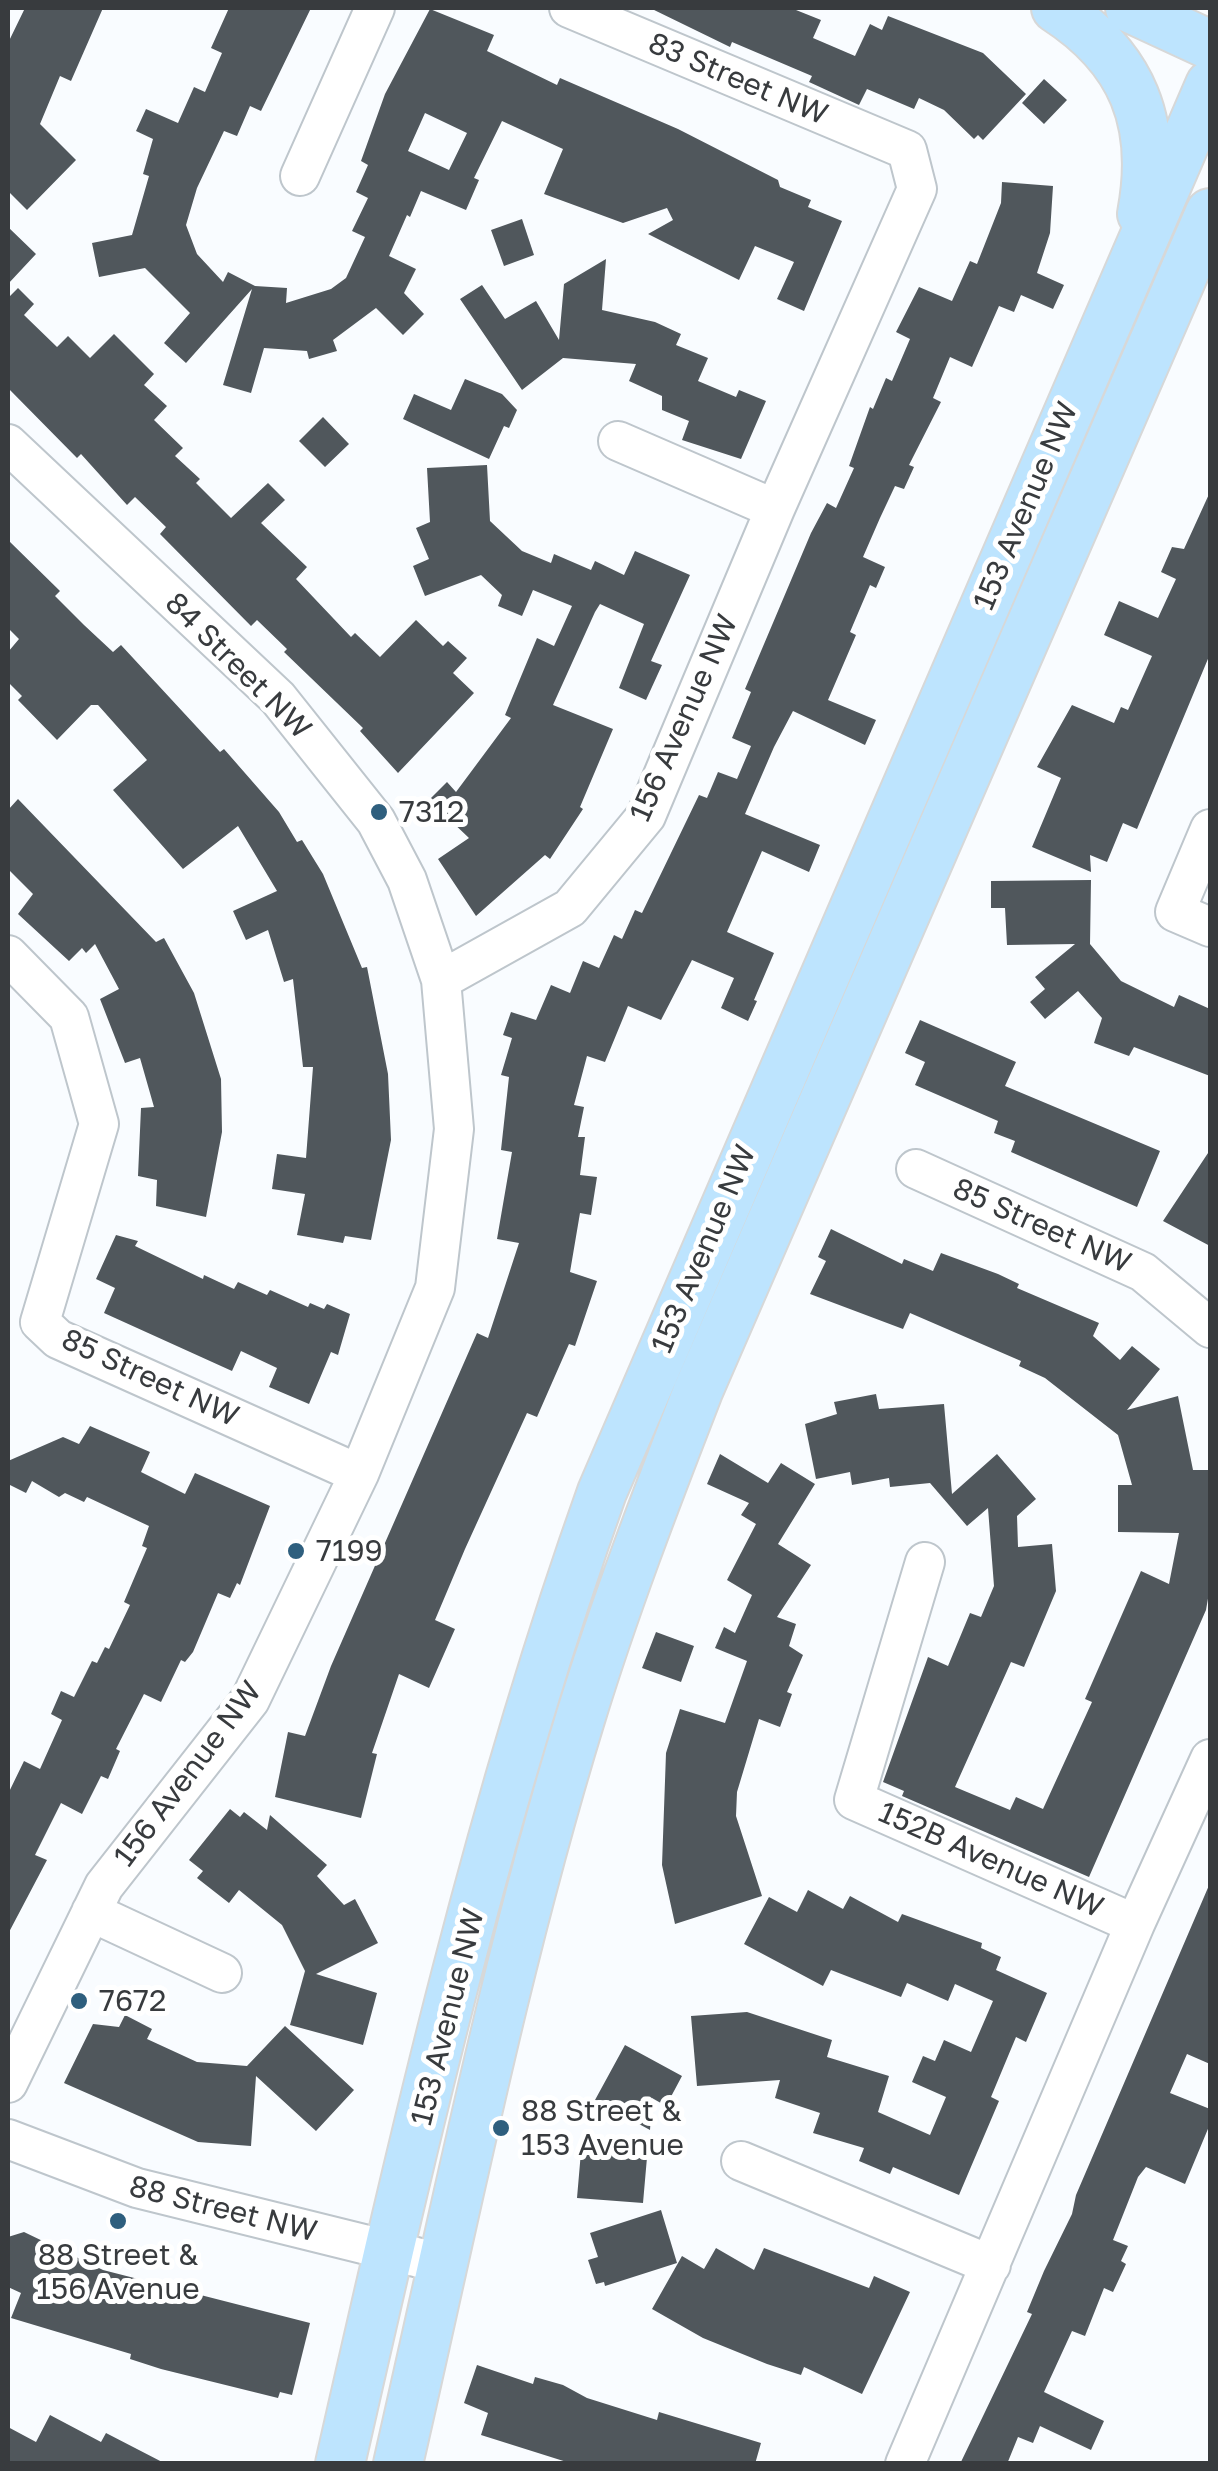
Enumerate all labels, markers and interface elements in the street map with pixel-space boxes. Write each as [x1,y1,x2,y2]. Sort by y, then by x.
street label: 83 Street NW [643,25,833,133]
street label: 153 Avenue NW [966,397,1086,615]
street label: 84 Street NW [157,585,319,747]
street label: 156 Avenue NW [622,609,746,827]
place label: 7312 [399,794,464,830]
marker: 7312 [368,801,390,823]
street label: 153 Avenue NW [644,1140,764,1358]
street label: 85 Street NW [947,1171,1137,1281]
street label: 85 Street NW [56,1321,244,1435]
place label: 7199 [316,1533,383,1569]
marker: 7199 [285,1540,307,1562]
street label: 156 Avenue NW [107,1674,269,1874]
street label: 152B Avenue NW [873,1794,1109,1926]
street label: 153 Avenue NW [404,1905,492,2129]
place label: 7672 [99,1983,166,2019]
marker: 7672 [68,1990,90,2012]
place label: 88 Street & 153 Avenue [521,2093,684,2164]
marker: 88 Street & 153 Avenue [490,2117,512,2139]
street label: 88 Street NW [125,2168,321,2250]
marker: 88 Street & 156 Avenue [107,2210,129,2232]
place label: 88 Street & 156 Avenue [36,2237,200,2308]

